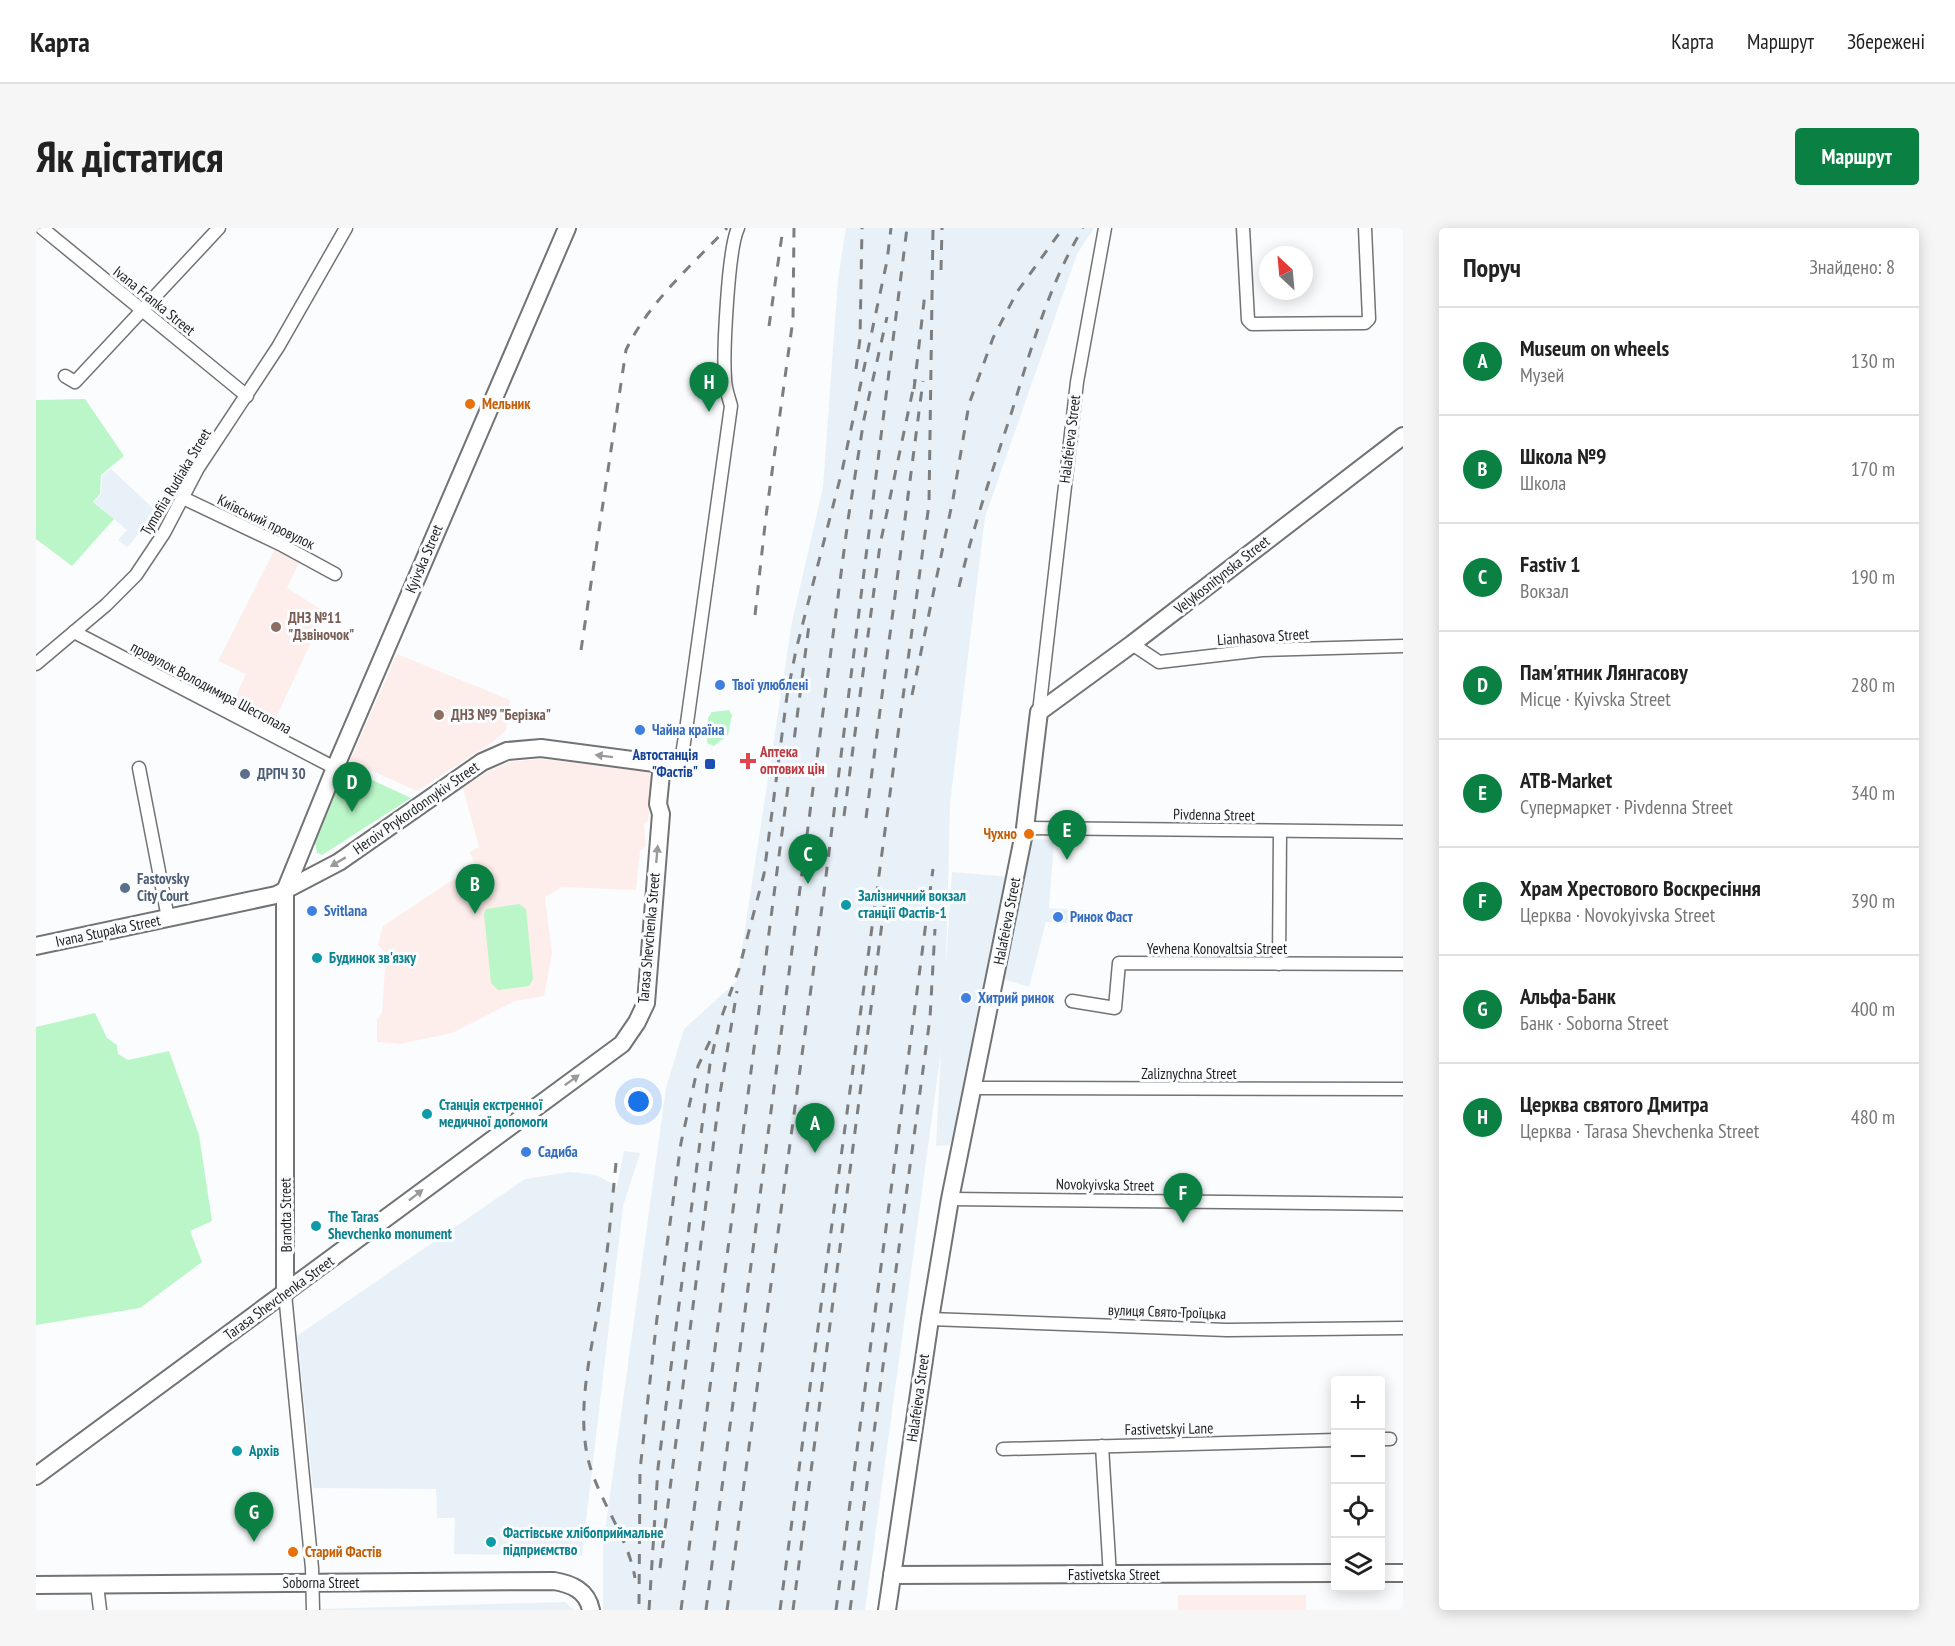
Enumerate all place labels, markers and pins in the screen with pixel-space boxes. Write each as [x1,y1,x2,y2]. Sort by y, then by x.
pin: H [690,362,728,412]
place label: Мельник [482,394,531,413]
marker: Мельник [463,397,477,411]
place label: ДНЗ №11 "Дзвіночок" [288,608,354,644]
marker: ДНЗ №11 "Дзвіночок" [269,620,283,634]
place label: Твої улюблені [732,675,808,694]
marker: Твої улюблені [713,678,727,692]
place label: ДНЗ №9 "Берізка" [451,705,551,724]
marker: ДНЗ №9 "Берізка" [432,708,446,722]
place label: Чайна країна [652,720,724,739]
marker: Чайна країна [633,723,647,737]
place label: Аптека оптових цін [759,742,825,778]
place label: Автостанція "Фастів" [632,745,698,781]
marker: Аптека оптових цін [741,754,755,768]
marker: Автостанція "Фастів" [703,757,717,771]
pin: D [332,762,372,812]
place label: ДРПЧ 30 [257,764,306,783]
marker: ДРПЧ 30 [238,767,252,781]
pin: E [1048,810,1086,860]
place label: Чухно [984,824,1017,843]
marker: Чухно [1022,827,1036,841]
pin: C [788,834,828,884]
pin: B [456,864,494,914]
place label: Fastovsky City Court [137,869,190,905]
marker: Fastovsky City Court [118,881,132,895]
place label: Залізничний вокзал станції Фастів-1 [858,886,966,922]
marker: Залізничний вокзал станції Фастів-1 [839,898,853,912]
place label: Svitlana [324,901,367,920]
marker: Svitlana [305,904,319,918]
place label: Ринок Фаст [1070,907,1134,926]
marker: Ринок Фаст [1051,910,1065,924]
place label: Будинок зв'язку [329,948,417,967]
marker: Будинок зв'язку [310,951,324,965]
place label: Хитрий ринок [978,988,1055,1007]
marker: Хитрий ринок [959,991,973,1005]
place label: Станція екстренної медичної допомоги [439,1095,548,1131]
pin: A [796,1104,834,1153]
marker: Станція екстренної медичної допомоги [420,1107,434,1121]
place label: Садиба [538,1142,578,1161]
marker: Садиба [519,1145,533,1159]
pin: F [1164,1174,1202,1223]
place label: The Taras Shevchenko monument [328,1207,453,1243]
marker: The Taras Shevchenko monument [309,1219,323,1233]
place label: Архів [248,1441,279,1460]
marker: Архів [230,1444,244,1458]
pin: G [234,1492,274,1542]
place label: Фастівське хлібоприймальне підприємство [503,1523,664,1559]
marker: Фастівське хлібоприймальне підприємство [484,1535,498,1549]
place label: Старий Фастів [305,1542,382,1561]
marker: Старий Фастів [286,1545,300,1559]

